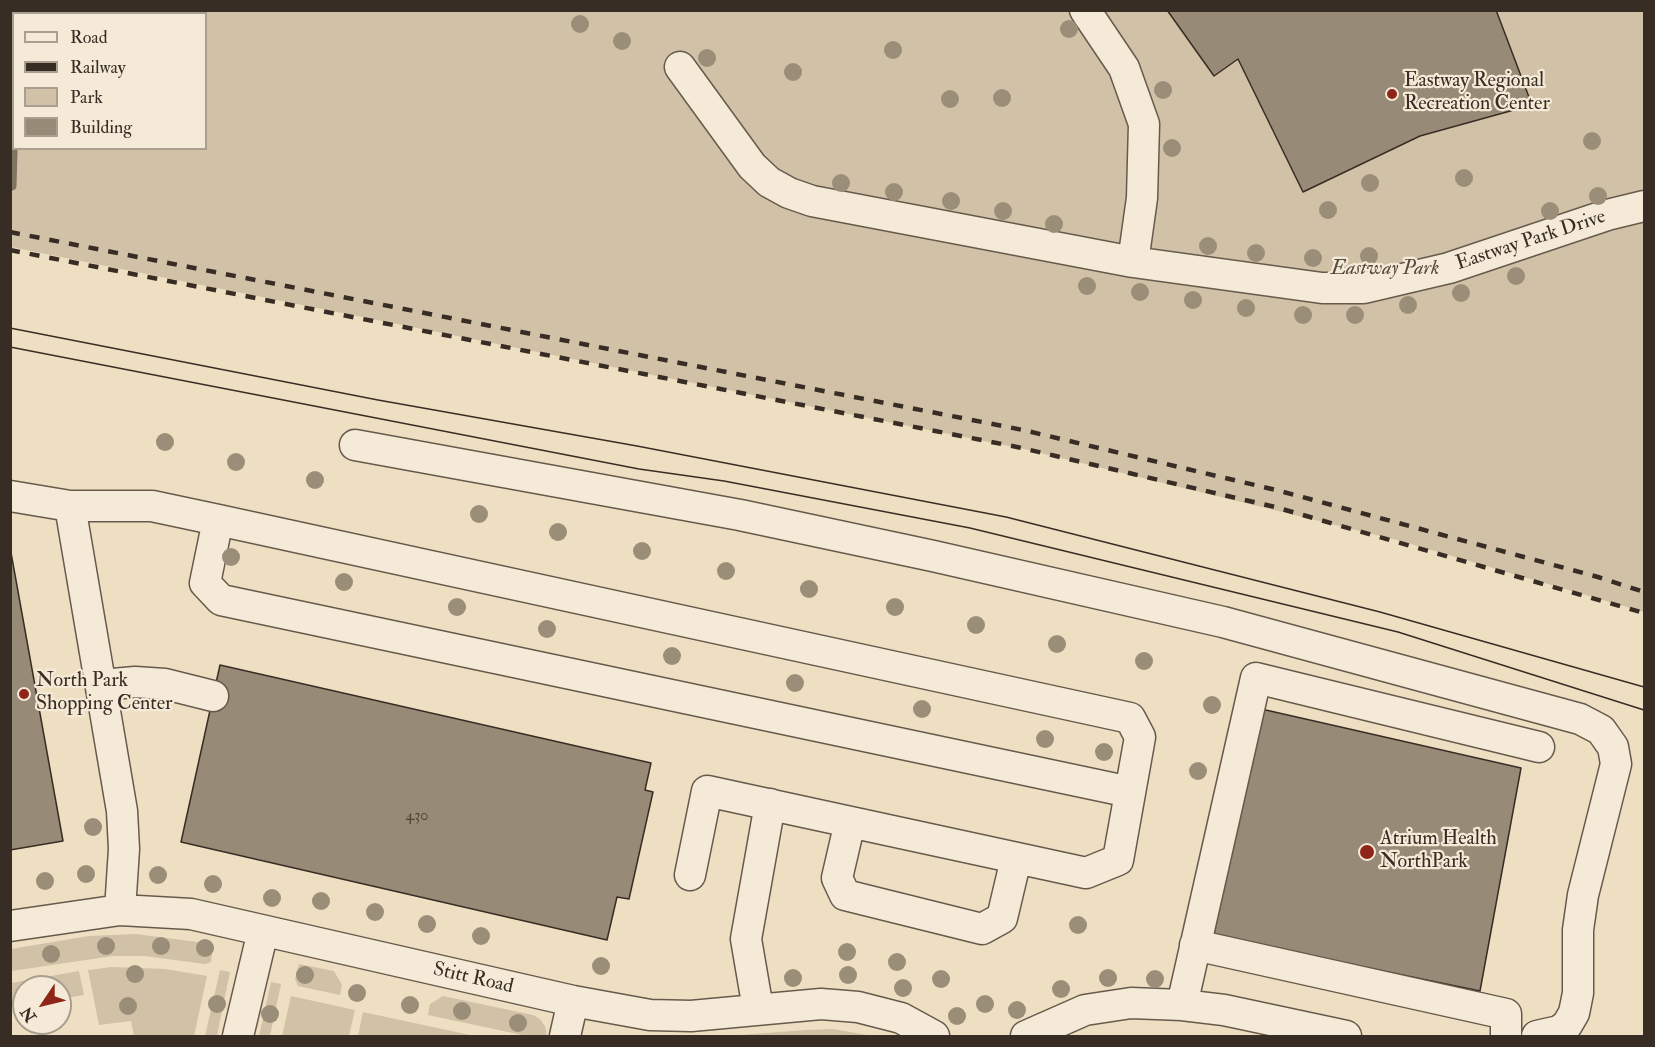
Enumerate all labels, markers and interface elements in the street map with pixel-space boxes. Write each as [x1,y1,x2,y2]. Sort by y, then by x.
legend [12,12,207,150]
text: Road [70,26,108,49]
text: Railway [70,56,126,79]
place label: Eastway Regional Recreation Center [1404,70,1550,117]
text: Park [70,86,103,109]
marker: Eastway Regional Recreation Center [1385,87,1399,101]
text: Building [70,116,132,139]
street label: Eastway Park Drive [1453,206,1609,276]
park label: Eastway Park [1331,258,1439,282]
place label: North Park Shopping Center [36,670,173,717]
marker: North Park Shopping Center [17,687,31,701]
house number: 430 [406,807,428,827]
place label: Atrium Health NorthPark [1380,828,1497,875]
marker: Atrium Health NorthPark [1358,843,1376,861]
street label: Stitt Road [430,958,516,1000]
north arrow [12,975,72,1035]
text: N [17,1003,41,1026]

